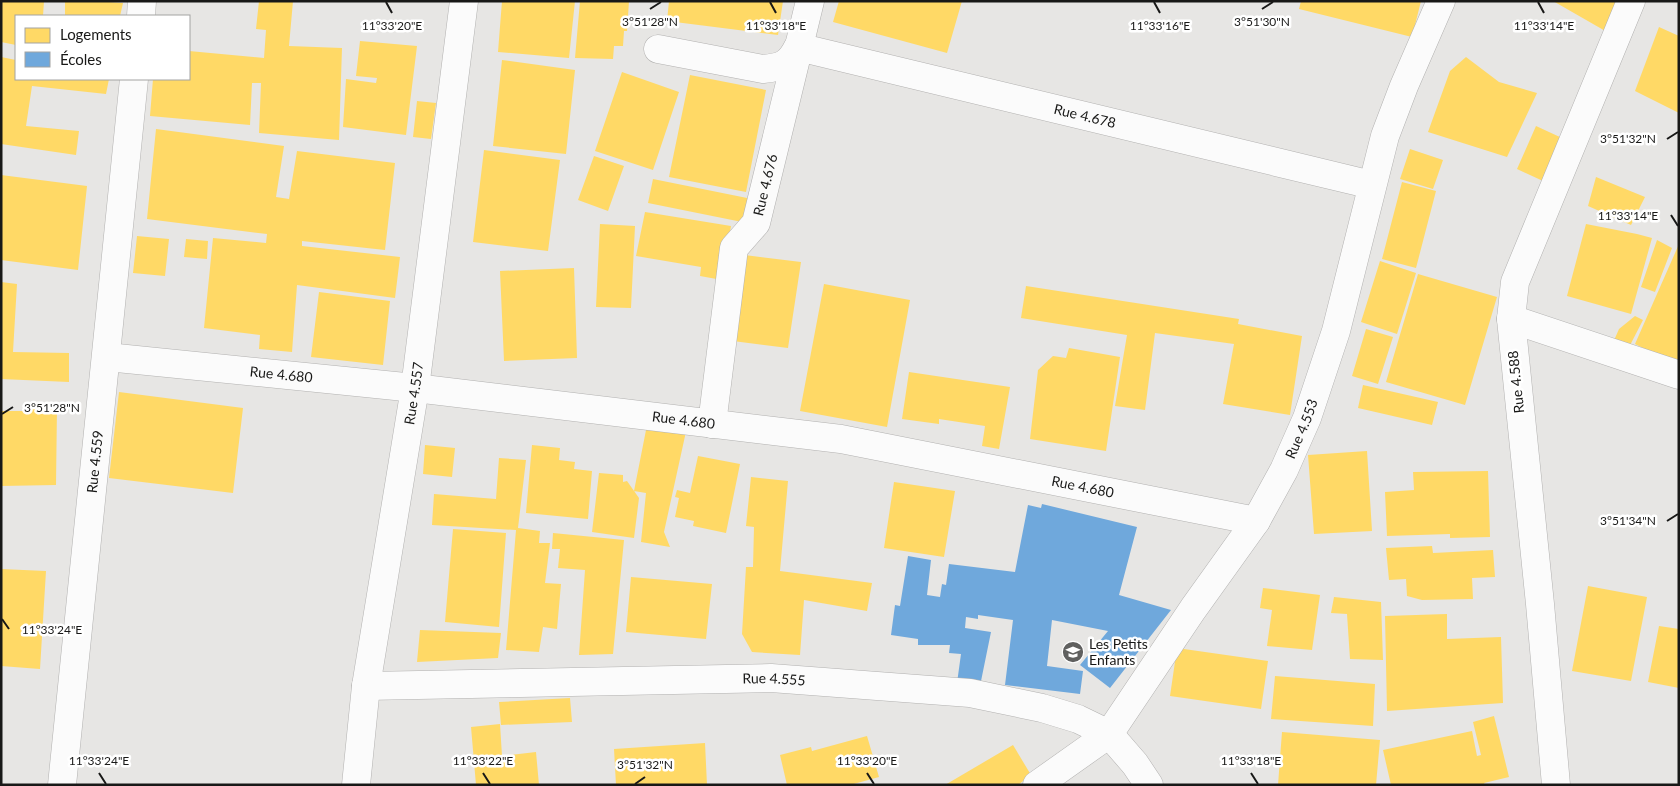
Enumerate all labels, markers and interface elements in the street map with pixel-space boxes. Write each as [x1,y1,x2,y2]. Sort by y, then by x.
text: 3°51'28"N [622,14,678,29]
text: 3°51'30"N [1234,14,1290,29]
legend [15,15,190,80]
text: 11°33'20"E [362,18,422,33]
text: 11°33'18"E [746,18,806,33]
text: 11°33'16"E [1130,18,1190,33]
text: 11°33'14"E [1514,18,1574,33]
text: Logements [60,25,132,43]
text: Écoles [60,50,102,68]
street label: Rue 4.678 [1052,100,1118,131]
text: 3°51'32"N [1600,131,1656,146]
street label: Rue 4.676 [749,152,781,217]
text: 11°33'14"E [1598,208,1658,223]
street label: Rue 4.588 [1504,350,1527,414]
street label: Rue 4.557 [400,361,426,426]
street label: Rue 4.680 [249,362,313,386]
street label: Rue 4.553 [1281,397,1321,461]
text: 3°51'28"N [24,400,80,415]
street label: Rue 4.680 [651,407,716,432]
street label: Rue 4.559 [83,429,106,494]
street label: Rue 4.680 [1050,472,1115,501]
text: 3°51'34"N [1600,513,1656,528]
text: 11°33'24"E [22,622,82,637]
place label: Les Petits Enfants [1089,635,1148,668]
school or university icon: Les Petits Enfants [1061,640,1085,664]
street label: Rue 4.555 [742,669,806,689]
text: 11°33'24"E [69,753,129,768]
text: 11°33'22"E [453,753,513,768]
text: 11°33'20"E [837,753,897,768]
text: 11°33'18"E [1221,753,1281,768]
text: 3°51'32"N [617,757,673,772]

